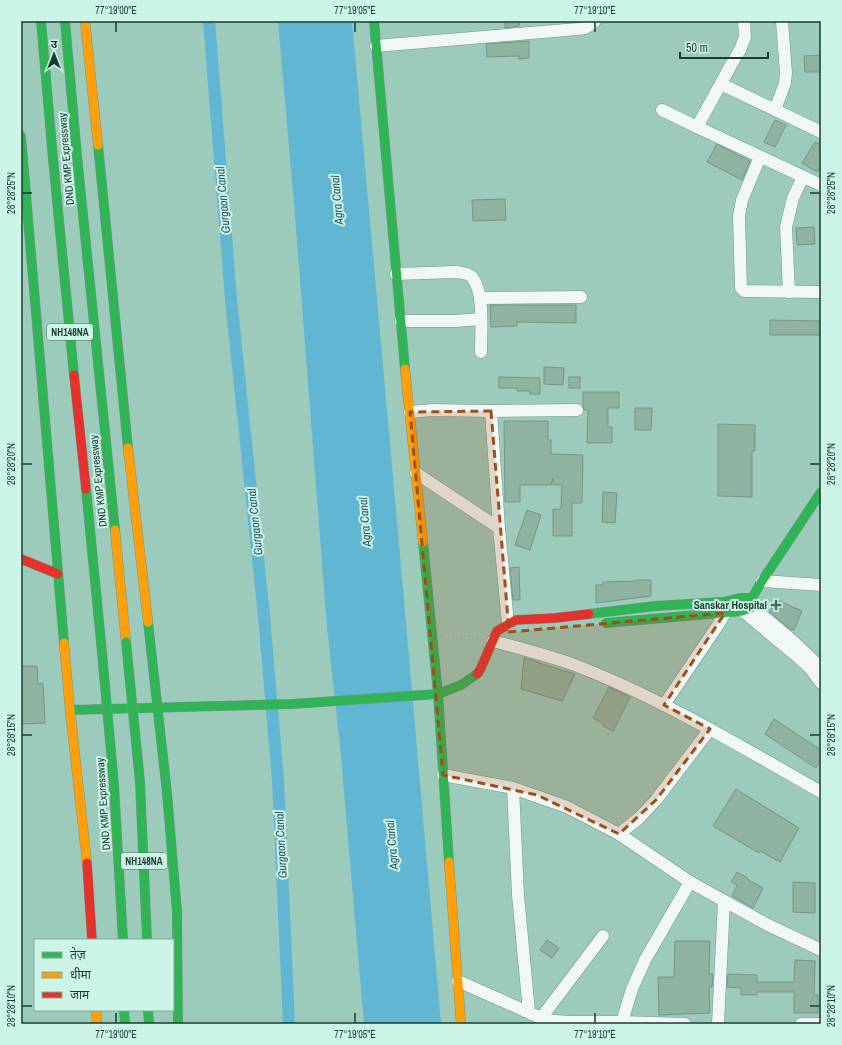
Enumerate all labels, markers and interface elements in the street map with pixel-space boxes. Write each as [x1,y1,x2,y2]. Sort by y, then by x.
text: 77°19'00"E [95,4,137,17]
text: 77°19'05"E [334,4,376,17]
text: 77°19'10"E [574,4,616,17]
north arrow [34,34,74,74]
scale bar [680,34,768,60]
text: उ [51,37,58,51]
text: 50 m [686,40,708,56]
street label: DND KMP Expressway [55,112,77,206]
water label: Gurgaon Canal [212,165,234,234]
text: 28°28'25"N [5,172,18,214]
text: 28°28'25"N [825,172,838,214]
water label: Agra Canal [327,174,347,226]
road number: NH148NA [47,324,93,340]
street label: DND KMP Expressway [86,434,110,528]
text: 28°28'20"N [5,443,18,485]
text: 28°28'20"N [825,443,838,485]
water label: Gurgaon Canal [243,487,266,556]
water label: Agra Canal [355,496,375,548]
place label: Sanskar Hospital [694,598,767,612]
marker: Sanskar Hospital [770,599,782,611]
text: 28°28'15"N [5,714,18,756]
text: 28°28'15"N [825,714,838,756]
street label: DND KMP Expressway [93,757,113,851]
water label: Gurgaon Canal [271,810,291,879]
water label: Agra Canal [382,819,402,871]
road number: NH148NA [121,853,167,869]
legend [34,939,174,1011]
text: तेज़ [70,947,87,963]
text: धीमा [70,967,92,983]
text: 28°28'10"N [5,985,18,1027]
text: 28°28'10"N [825,985,838,1027]
text: जाम [70,987,90,1003]
text: 77°19'00"E [95,1028,137,1041]
text: 77°19'05"E [334,1028,376,1041]
text: 77°19'10"E [574,1028,616,1041]

